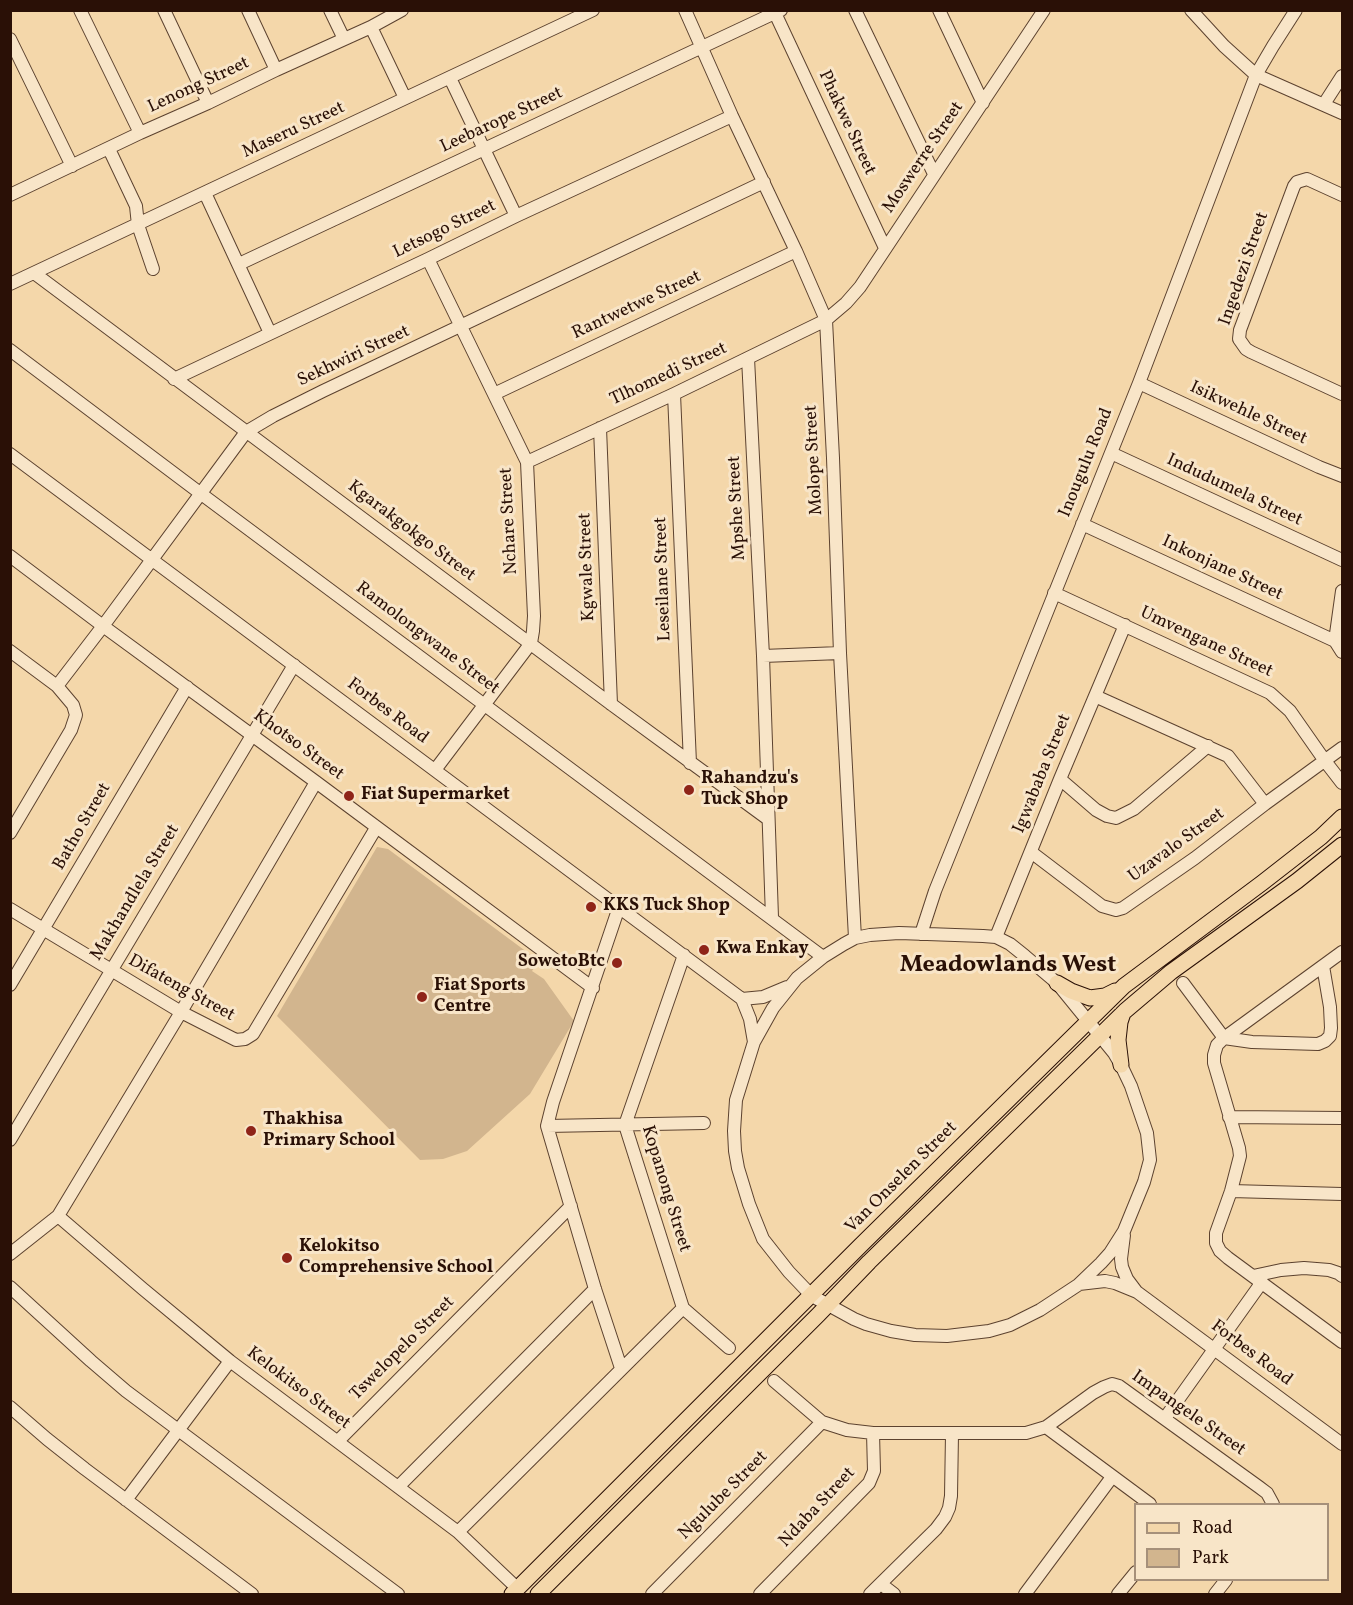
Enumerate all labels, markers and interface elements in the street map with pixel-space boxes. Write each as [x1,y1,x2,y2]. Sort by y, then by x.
street label: Lenong Street [145,53,253,119]
street label: Phakwe Street [812,67,880,179]
street label: Leebarope Street [437,83,567,159]
street label: Maseru Street [239,98,349,164]
street label: Moswerre Street [879,98,969,218]
street label: Letsogo Street [390,196,500,264]
street label: Ingedezi Street [1215,209,1275,329]
street label: Rantwetwe Street [569,267,705,345]
street label: Sekhwiri Street [294,322,414,392]
street label: Tlhomedi Street [607,338,731,412]
street label: Isikwehle Street [1186,377,1310,451]
street label: Molope Street [801,404,829,516]
street label: Inougulu Road [1055,405,1119,521]
street label: Indudumela Street [1163,450,1305,532]
street label: Mpshe Street [724,455,752,561]
street label: Nchare Street [496,467,524,575]
street label: Kgarakgokgo Street [343,477,479,587]
street label: Kgwale Street [575,512,601,622]
street label: Leseilane Street [651,516,677,642]
street label: Inkonjane Street [1158,532,1286,606]
street label: Ramolongwane Street [351,578,503,700]
street label: Umvengane Street [1136,603,1276,683]
street label: Forbes Road [342,674,432,750]
street label: Khotso Street [248,706,348,786]
street label: Igwababa Street [1009,711,1077,837]
place label: Rahandzu's Tuck Shop [701,769,798,812]
street label: Batho Street [49,779,117,875]
marker: Rahandzu's Tuck Shop [682,783,696,797]
place label: Fiat Supermarket [361,785,510,807]
marker: Fiat Supermarket [342,789,356,803]
street label: Uzavalo Street [1125,804,1229,888]
street label: Makhandlela Street [87,821,185,965]
place label: KKS Tuck Shop [603,896,730,918]
marker: KKS Tuck Shop [584,900,598,914]
place label: Kwa Enkay [716,939,809,961]
marker: Kwa Enkay [697,943,711,957]
street label: Difateng Street [124,951,238,1027]
place label: SowetoBtc [518,952,605,974]
district label: Meadowlands West [900,953,1116,981]
marker: SowetoBtc [610,956,624,970]
place label: Fiat Sports Centre [434,976,526,1018]
marker: Fiat Sports Centre [415,990,429,1004]
place label: Thakhisa Primary School [263,1110,395,1152]
street label: Van Onselen Street [841,1117,963,1239]
street label: Kopanong Street [635,1123,695,1255]
marker: Thakhisa Primary School [244,1124,258,1138]
place label: Kelokitso Comprehensive School [299,1237,493,1280]
marker: Kelokitso Comprehensive School [280,1251,294,1265]
street label: Tswelopelo Street [346,1292,460,1406]
street label: Forbes Road [1206,1316,1296,1392]
street label: Kelokitso Street [242,1343,354,1435]
street label: Impangele Street [1127,1367,1249,1461]
street label: Ngulube Street [675,1447,773,1545]
street label: Ndaba Street [775,1463,861,1553]
legend [1134,1503,1329,1581]
text: Road [1192,1516,1233,1541]
text: Park [1192,1546,1229,1571]

